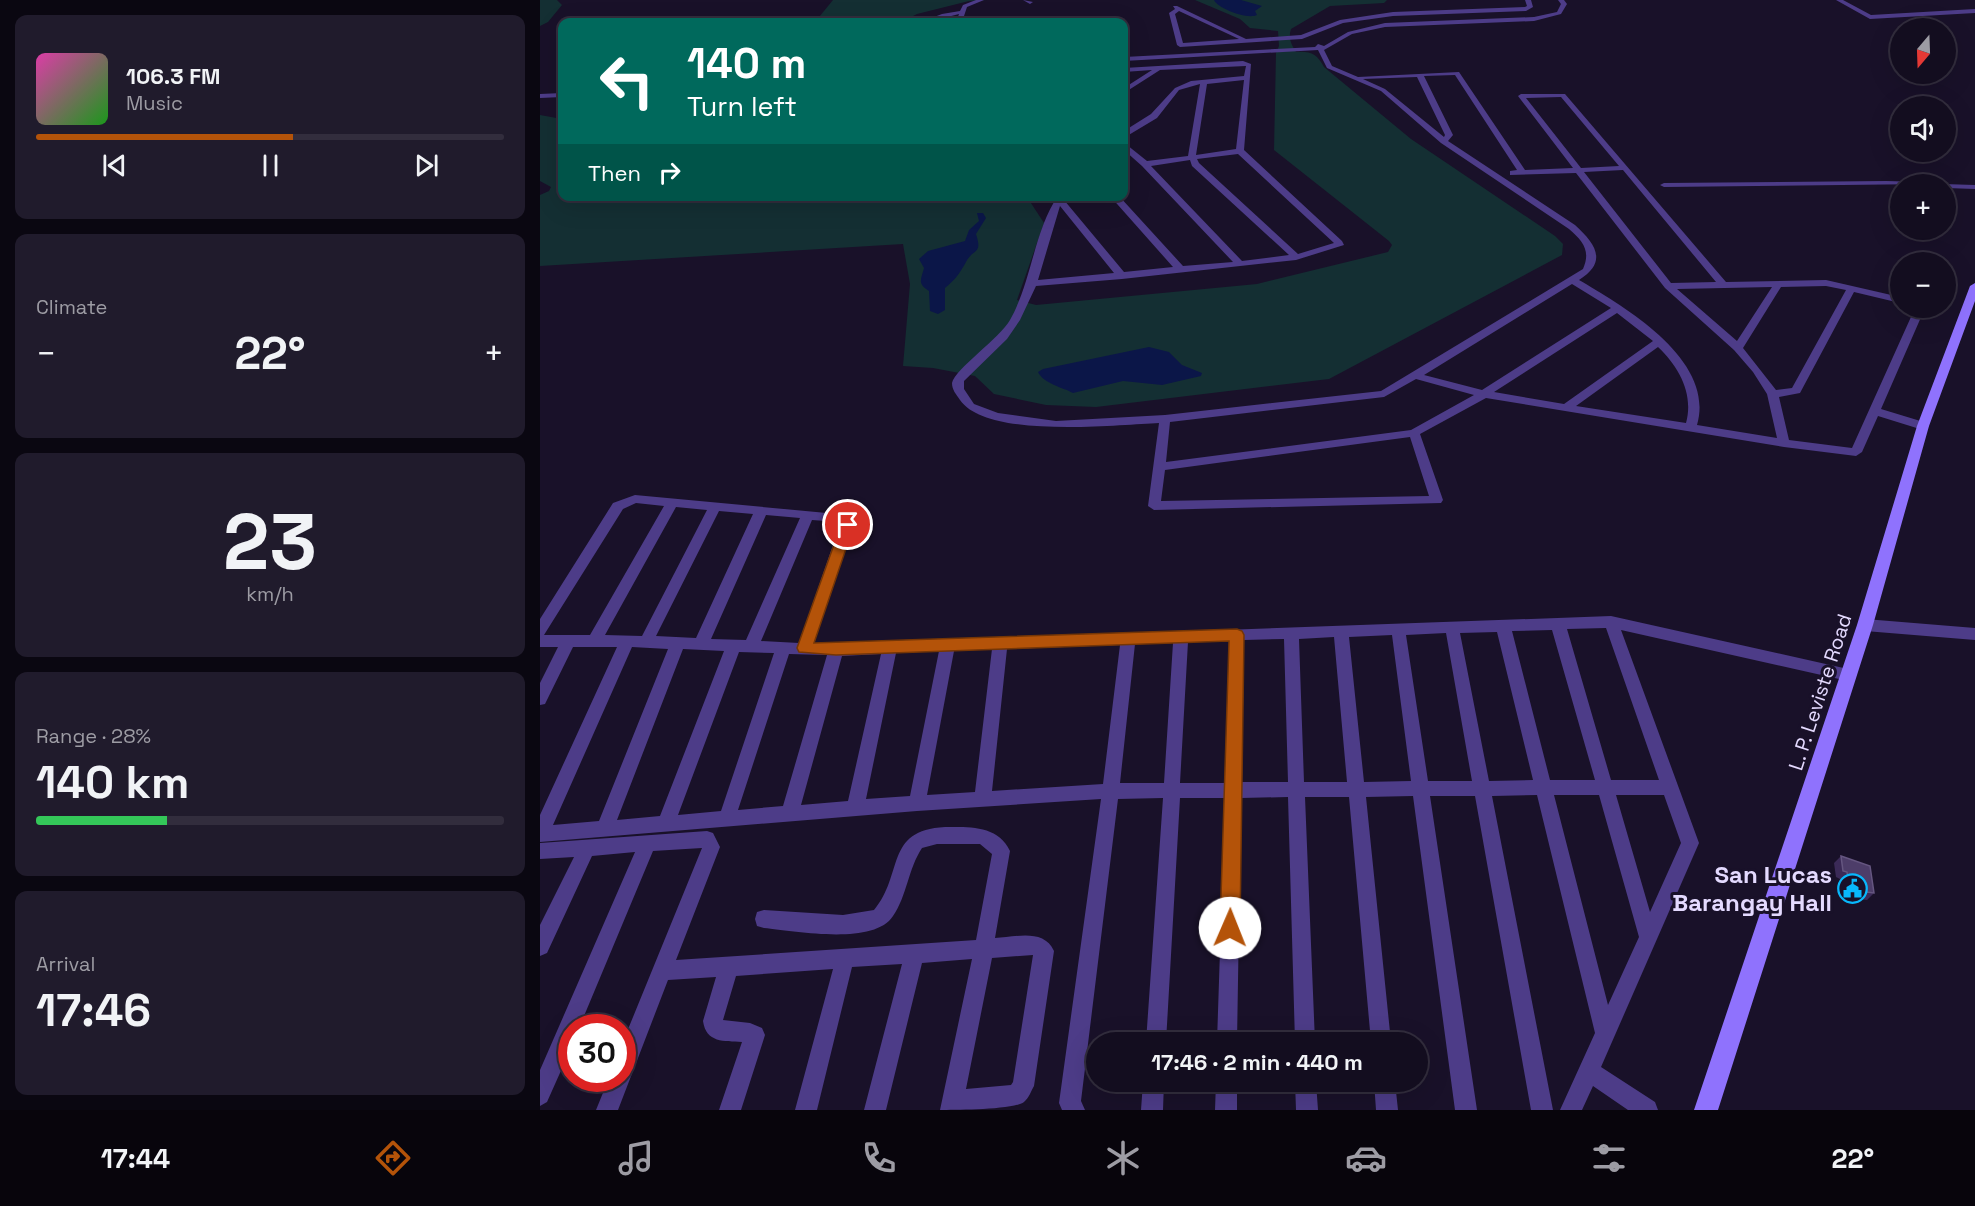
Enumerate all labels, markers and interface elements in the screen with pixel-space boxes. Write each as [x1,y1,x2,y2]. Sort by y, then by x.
north arrow [1890,18,1956,84]
map controls [1890,18,1956,318]
text: 140 m [687,37,806,90]
icon: left [588,42,666,120]
text: 106.3 FM [126,62,220,90]
text: Turn left [687,89,797,124]
text: Music [126,90,183,116]
button: sound [1890,96,1956,162]
icon: previous [98,149,131,182]
icon: pause [254,149,287,182]
icon: next [410,149,443,182]
icon: right [653,156,686,189]
text: Then [588,159,641,187]
button: + [1890,174,1956,240]
button: − [1890,252,1956,318]
text: Climate [36,294,107,320]
text: 22° [234,325,306,382]
text: − [36,333,56,375]
text: + [484,333,504,375]
text: 23 [223,492,317,592]
pin [822,499,873,550]
icon: arrive [831,508,864,541]
text: km/h [246,581,294,607]
street label: L. P. Leviste Road [1782,610,1858,774]
text: Range · 28% [36,723,151,749]
text: 140 km [36,754,189,811]
place label: San Lucas Barangay Hall [1672,859,1832,918]
public building icon: San Lucas Barangay Hall [1837,872,1869,904]
position arrow [1198,896,1262,960]
text: Arrival [36,951,95,977]
text: 17:46 [36,982,151,1039]
speed limit sign: 30 [558,1014,636,1092]
text: 17:46 · 2 min · 440 m [1151,1048,1363,1076]
icon: directions [372,1137,414,1179]
icon: music [615,1137,657,1179]
icon: phone [858,1137,900,1179]
icon: climate [1102,1137,1144,1179]
icon: car [1345,1137,1387,1179]
icon: filters [1588,1137,1630,1179]
text: 17:44 [101,1141,170,1176]
text: 22° [1832,1141,1874,1176]

